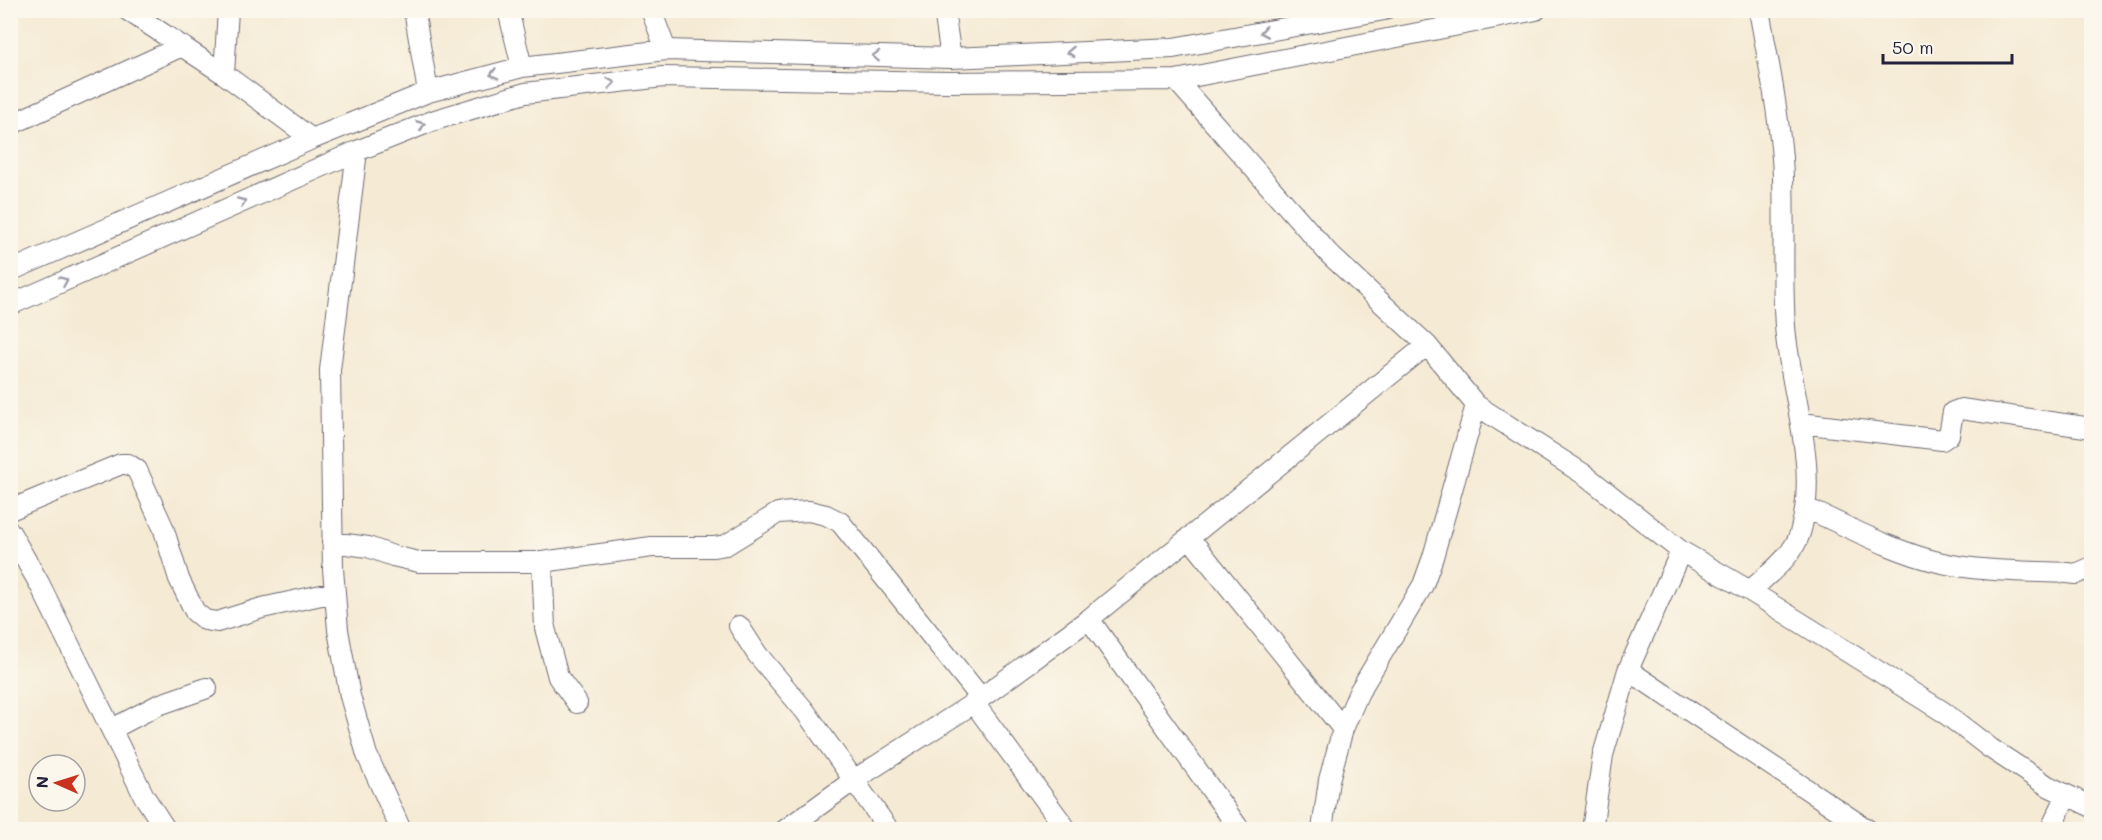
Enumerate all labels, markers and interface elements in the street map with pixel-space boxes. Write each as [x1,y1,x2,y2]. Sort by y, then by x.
one-way arrow [1260,25,1269,37]
scale bar [1883,27,2012,65]
text: 50 m [1892,35,1934,59]
one-way arrow [1066,46,1075,59]
one-way arrow [871,49,880,62]
one-way arrow [489,67,499,80]
one-way arrow [606,77,615,90]
one-way arrow [415,120,426,132]
one-way arrow [236,197,247,209]
one-way arrow [58,276,69,288]
north arrow [27,753,87,813]
text: N [31,776,52,789]

